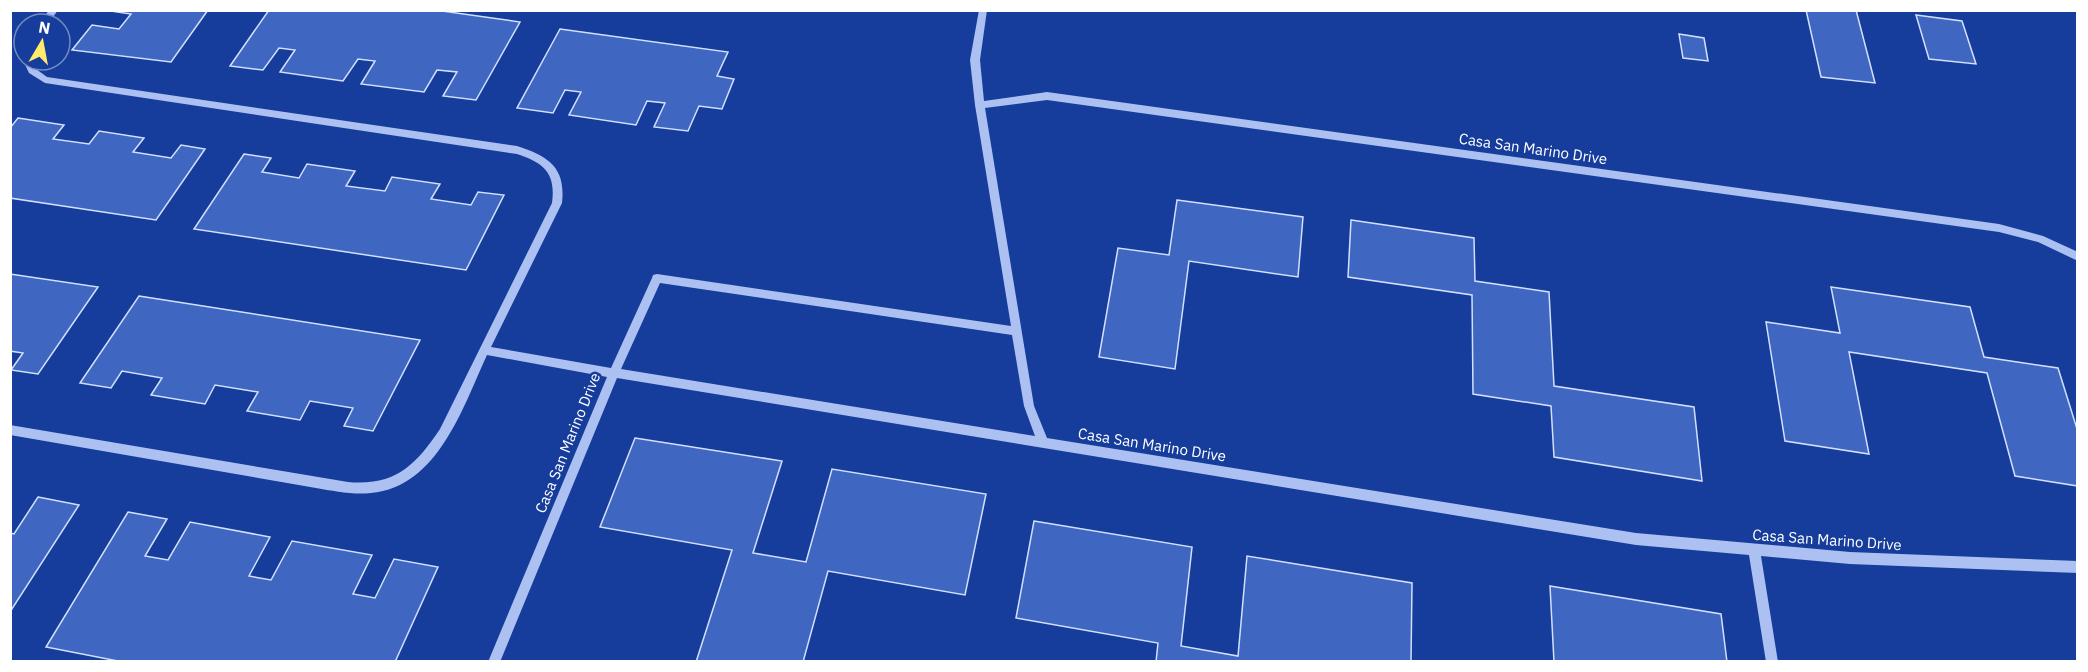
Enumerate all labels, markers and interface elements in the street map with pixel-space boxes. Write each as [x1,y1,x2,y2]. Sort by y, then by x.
north arrow [12,12,72,72]
text: N [37,16,52,38]
street label: Casa San Marino Drive [1458,129,1609,168]
street label: Casa San Marino Drive [531,370,604,516]
street label: Casa San Marino Drive [1077,423,1227,466]
street label: Casa San Marino Drive [1752,525,1902,554]

